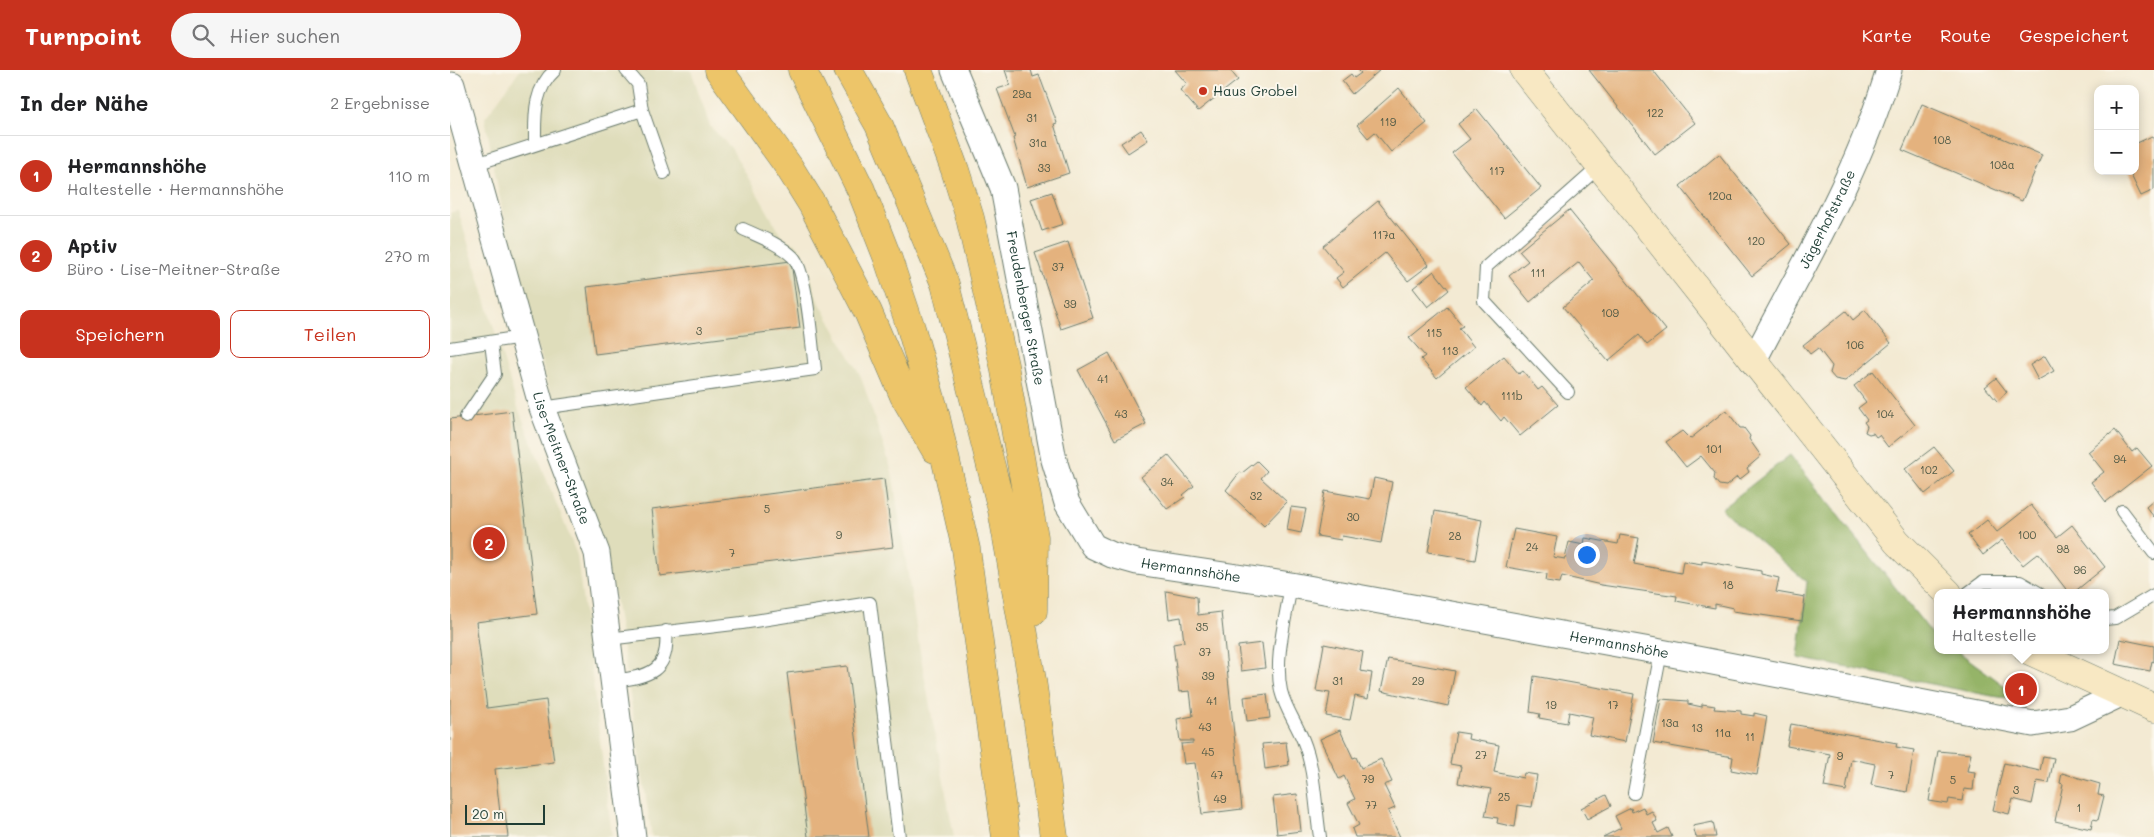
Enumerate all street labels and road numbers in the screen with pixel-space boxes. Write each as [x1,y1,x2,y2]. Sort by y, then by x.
street label: Jägerhofstraße [1794,166,1859,272]
street label: Freudenberger Straße [1002,229,1050,387]
street label: Lise-Meitner-Straße [529,390,595,527]
street label: Hermannshöhe [1140,553,1242,586]
street label: Hermannshöhe [1568,626,1671,662]

